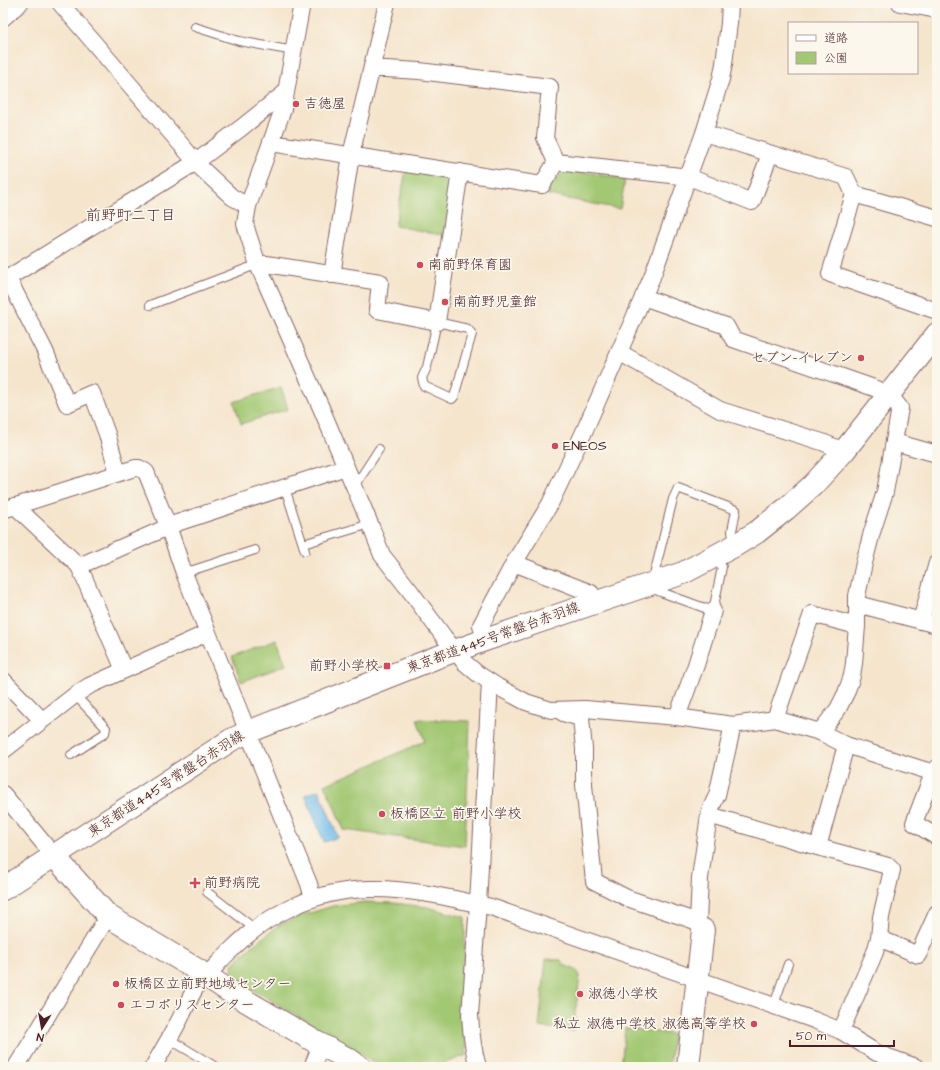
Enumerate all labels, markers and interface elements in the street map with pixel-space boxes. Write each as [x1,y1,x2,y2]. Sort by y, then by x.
legend [788,22,918,74]
text: 道路 [824,30,848,47]
text: 公園 [824,50,848,67]
place label: 吉徳屋 [304,94,346,114]
marker: 吉徳屋 [291,99,301,109]
district label: 前野町二丁目 [86,205,176,226]
place label: 南前野保育園 [428,255,512,275]
marker: 南前野保育園 [415,260,425,270]
place label: 南前野児童館 [453,292,537,312]
marker: 南前野児童館 [440,297,450,307]
place label: セブン-イレブン [751,348,853,368]
marker: セブン-イレブン [856,353,866,363]
place label: ENEOS [563,436,607,456]
marker: ENEOS [550,441,560,451]
street label: 東京都道445号常盤台赤羽線 [404,597,582,679]
place label: 前野小学校 [309,656,379,676]
marker: 前野小学校 [382,661,392,671]
street label: 東京都道445号常盤台赤羽線 [84,726,248,842]
place label: 板橋区立 前野小学校 [390,804,522,824]
marker: 板橋区立 前野小学校 [377,809,387,819]
place label: 前野病院 [204,873,260,893]
marker: 前野病院 [189,877,201,889]
place label: 板橋区立前野地域センター [124,974,291,994]
marker: 板橋区立前野地域センター [111,979,121,989]
place label: 淑徳小学校 [588,984,658,1004]
marker: 淑徳小学校 [575,989,585,999]
place label: エコポリスセンター [129,995,254,1015]
marker: エコポリスセンター [116,1000,126,1010]
north arrow [22,1008,62,1048]
place label: 私立 淑徳中学校 淑徳高等学校 [553,1014,746,1034]
marker: 私立 淑徳中学校 淑徳高等学校 [749,1019,759,1029]
scale bar [790,1022,894,1048]
text: 50 m [796,1028,827,1045]
text: N [35,1029,45,1045]

